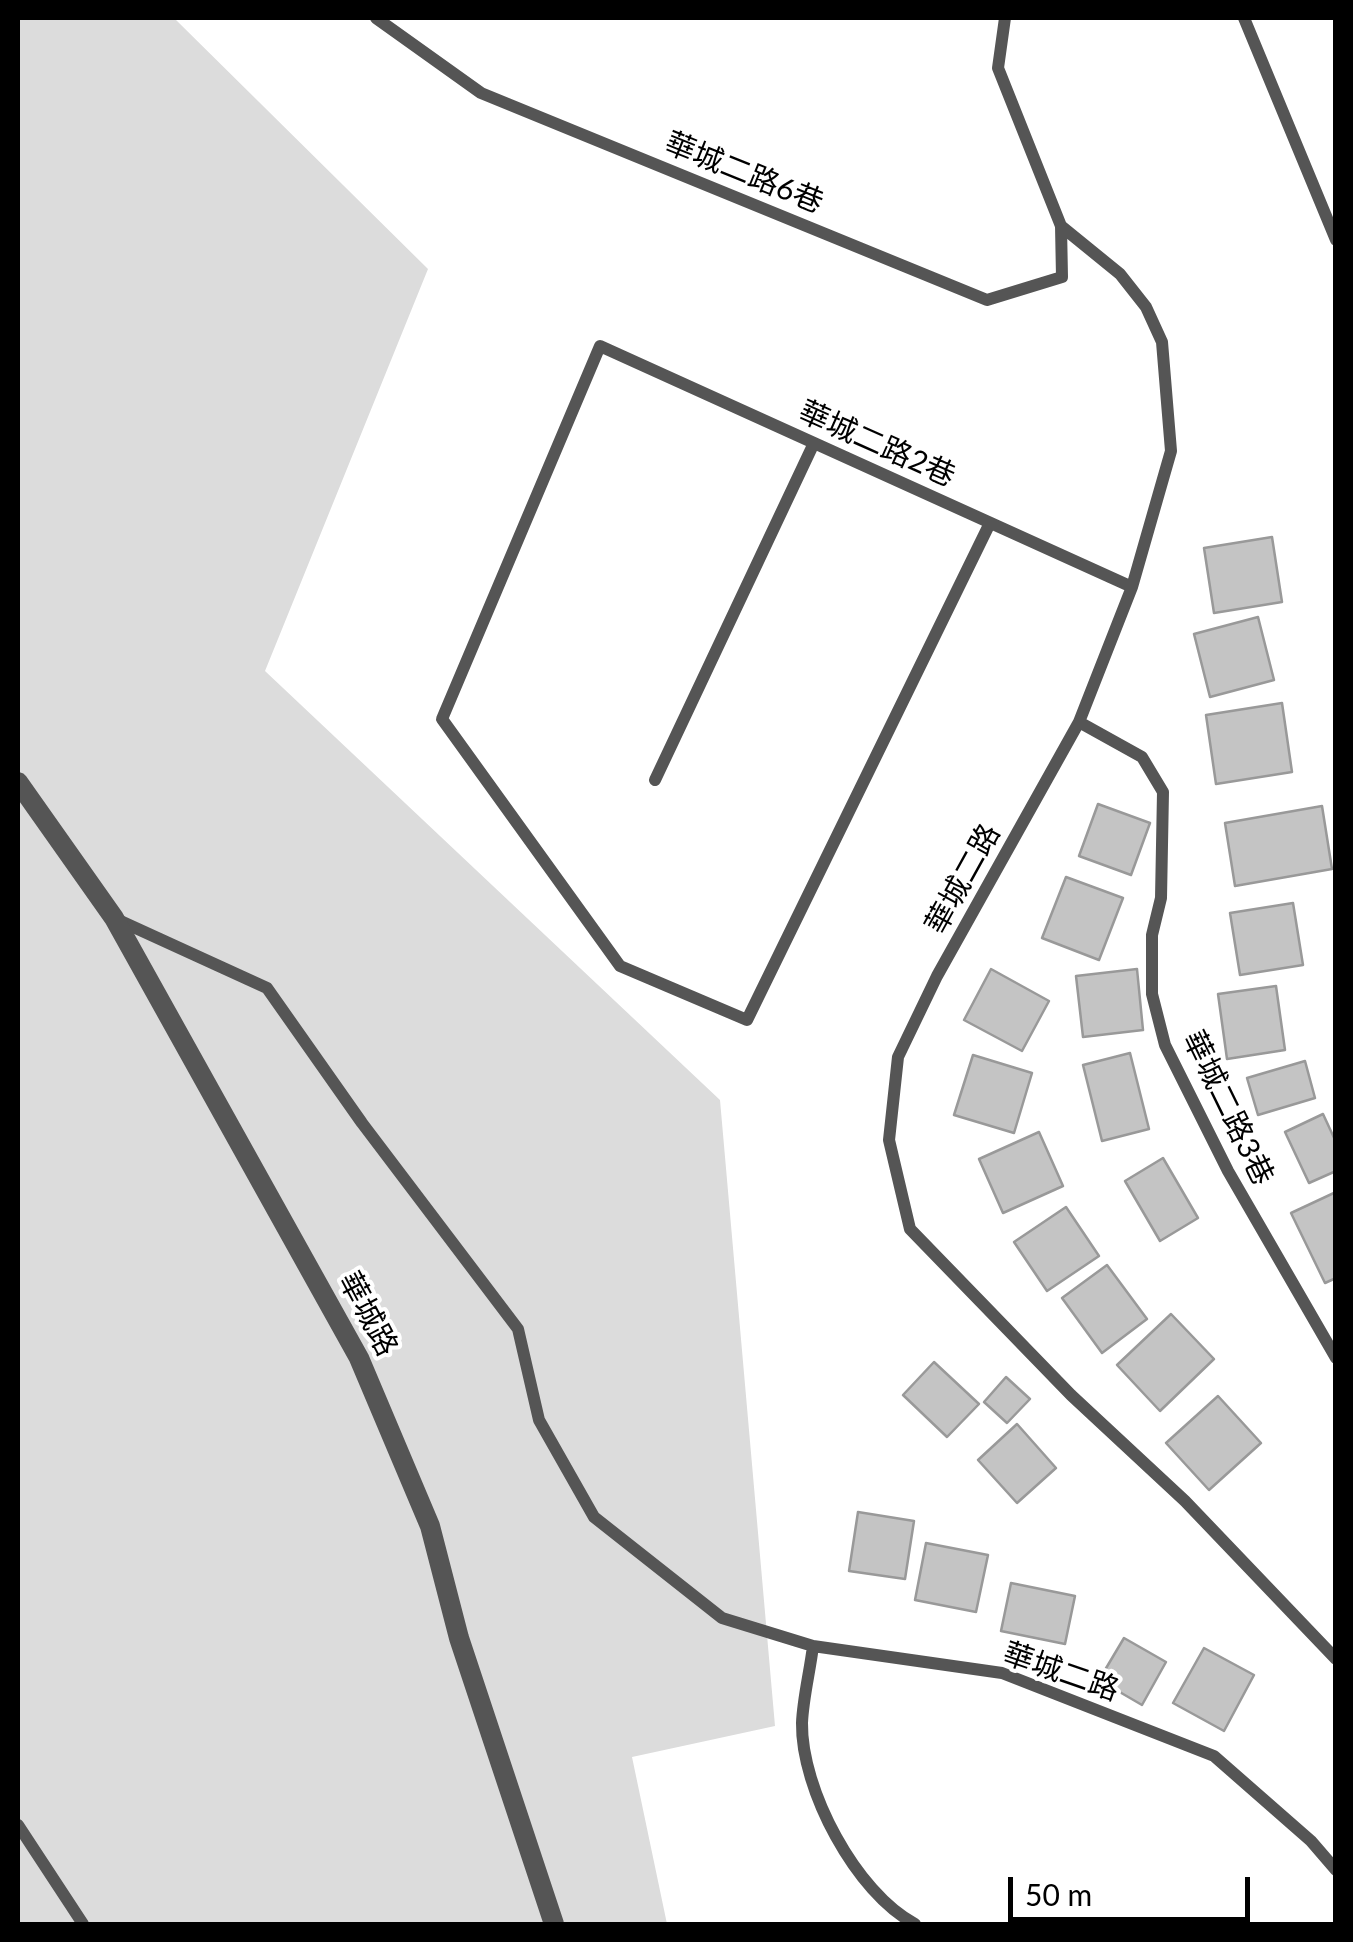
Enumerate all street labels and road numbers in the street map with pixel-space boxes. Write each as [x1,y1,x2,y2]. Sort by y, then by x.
street label: 華城二路6巷 [660,125,828,221]
street label: 華城二路2巷 [793,394,961,494]
street label: 華城二路 [918,818,1008,940]
street label: 華城二路3巷 [1175,1025,1281,1191]
street label: 華城路 [331,1266,405,1362]
street label: 華城二路 [998,1635,1124,1709]

